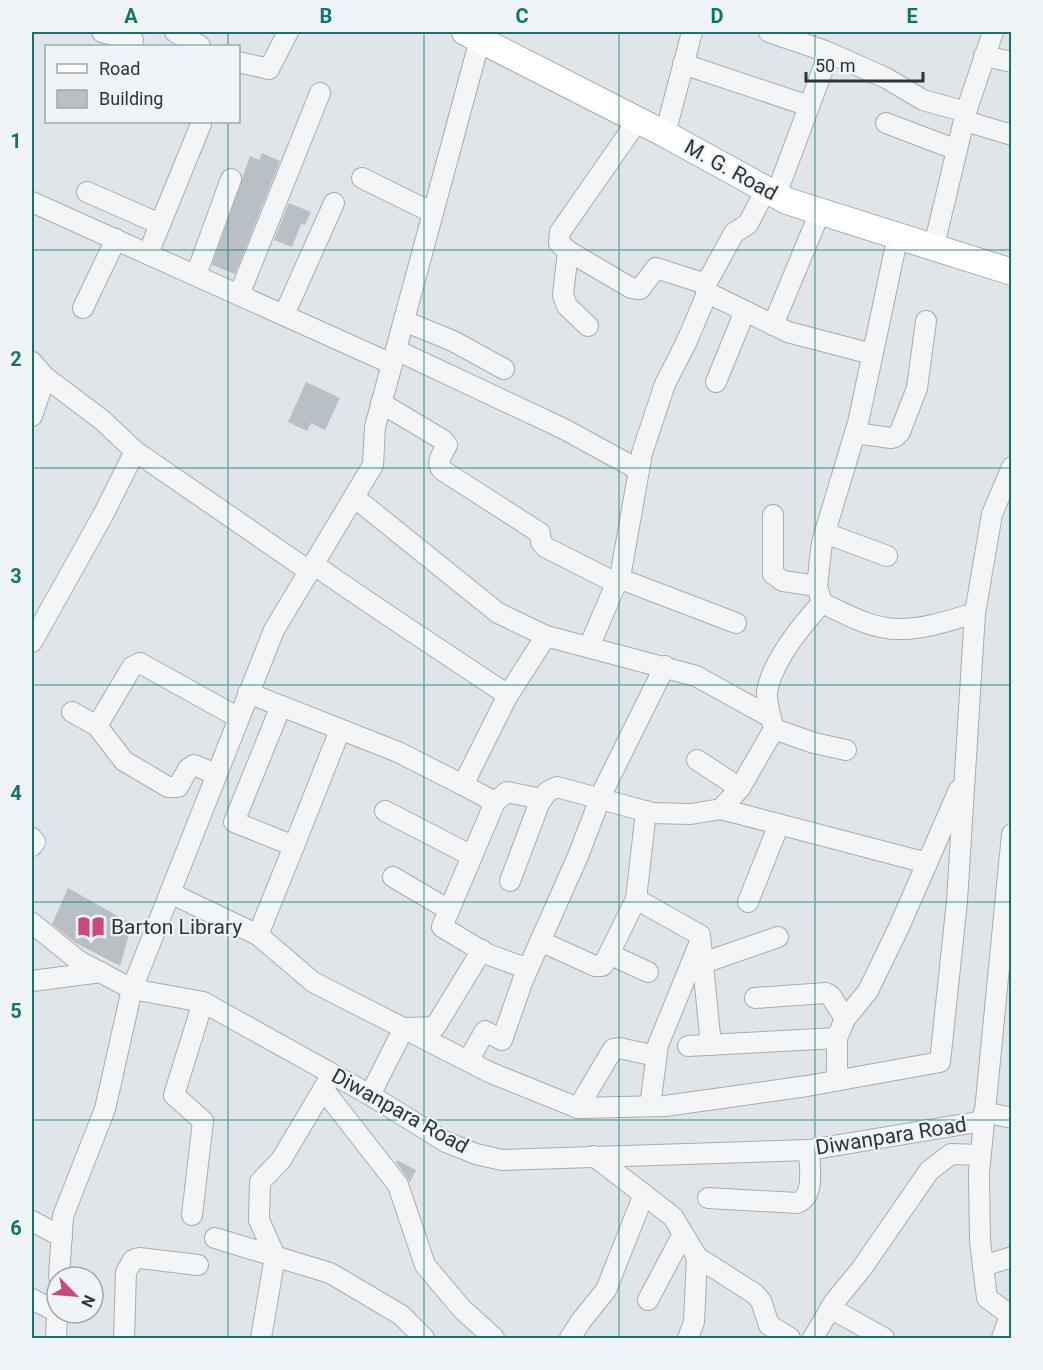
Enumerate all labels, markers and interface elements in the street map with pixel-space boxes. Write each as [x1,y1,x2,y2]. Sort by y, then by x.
text: A [124,4,138,28]
text: B [320,4,332,28]
text: C [515,4,529,28]
text: D [711,4,724,28]
text: E [906,4,918,28]
legend [45,45,240,123]
scale bar [806,45,923,83]
text: 50 m [815,55,855,76]
text: Road [99,58,140,79]
text: Building [99,88,163,109]
text: 1 [10,129,22,153]
street label: M. G. Road [680,135,782,205]
text: 2 [10,347,22,371]
text: 3 [10,564,22,588]
text: 4 [10,781,22,805]
library icon: Barton Library [76,912,106,942]
place label: Barton Library [111,915,242,939]
text: 5 [10,999,22,1023]
street label: Diwanpara Road [328,1064,472,1158]
street label: Diwanpara Road [814,1112,968,1160]
text: 6 [10,1216,22,1240]
north arrow [45,1265,105,1325]
text: N [77,1292,99,1310]

